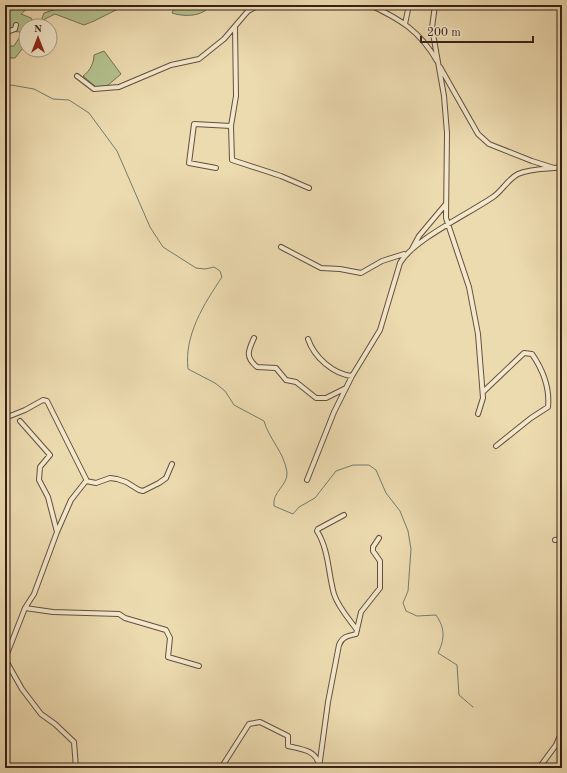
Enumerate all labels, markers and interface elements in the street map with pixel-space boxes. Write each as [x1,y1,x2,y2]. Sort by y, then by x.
north arrow [18,18,58,58]
scale bar [421,18,533,44]
text: N [34,24,43,35]
text: 200 m [427,27,461,39]

